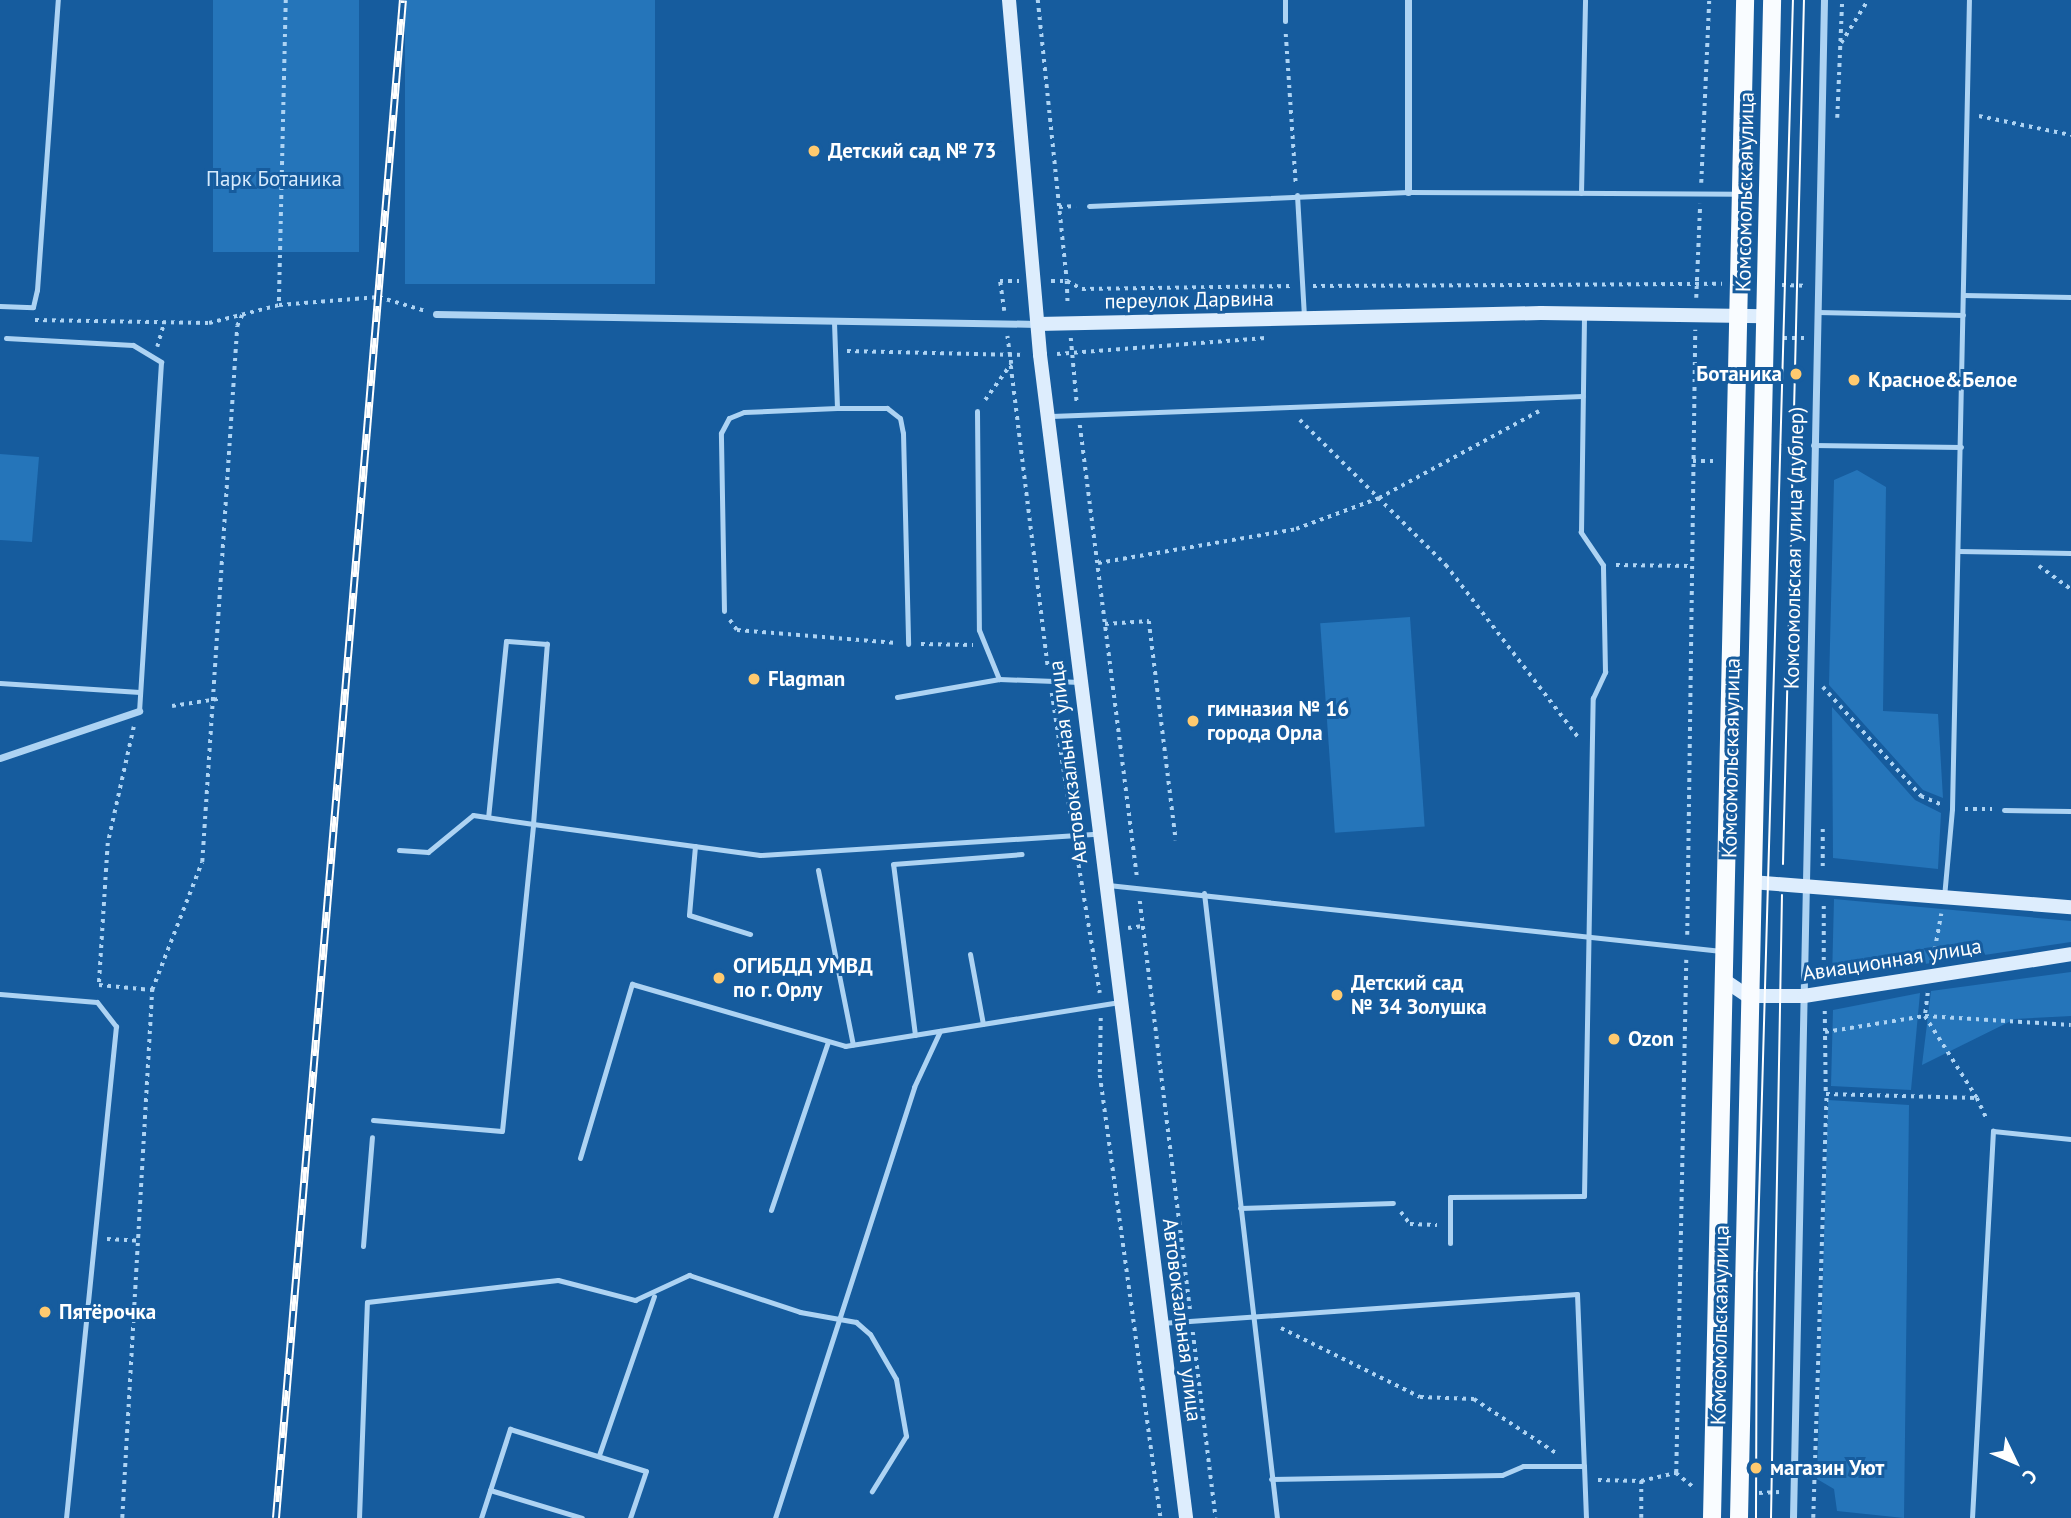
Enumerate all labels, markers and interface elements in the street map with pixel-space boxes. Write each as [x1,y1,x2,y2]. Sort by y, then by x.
street label: Комсомольская улица [1731,92,1759,292]
place label: Детский сад № 73 [828,138,996,164]
marker: Детский сад № 73 [806,143,822,159]
park label: Парк Ботаника [206,166,342,192]
street label: переулок Дарвина [1104,286,1274,314]
place label: Ботаника [1696,361,1782,387]
marker: Ботаника [1788,366,1804,382]
place label: Красное&Белое [1868,367,2017,393]
marker: Красное&Белое [1846,372,1862,388]
street label: Комсомольская улица (дублер) [1779,407,1809,689]
street label: Комсомольская улица [1717,658,1745,858]
street label: Автовокзальная улица [1043,659,1093,865]
place label: Flagman [768,666,845,692]
marker: Flagman [746,671,762,687]
place label: гимназия № 16 города Орла [1207,696,1349,746]
marker: гимназия № 16 города Орла [1185,713,1201,729]
street label: Авиационная улица [1801,933,1983,987]
place label: ОГИБДД УМВД по г. Орлу [733,953,873,1003]
marker: ОГИБДД УМВД по г. Орлу [711,970,727,986]
place label: Детский сад № 34 Золушка [1351,970,1487,1020]
marker: Детский сад № 34 Золушка [1329,987,1345,1003]
place label: Ozon [1628,1026,1674,1052]
marker: Ozon [1606,1031,1622,1047]
street label: Автовокзальная улица [1157,1217,1207,1423]
street label: Комсомольская улица [1706,1225,1734,1425]
place label: Пятёрочка [59,1299,156,1325]
marker: Пятёрочка [37,1304,53,1320]
north arrow [1980,1427,2050,1497]
place label: магазин Уют [1770,1455,1885,1481]
marker: магазин Уют [1748,1460,1764,1476]
text: С [2018,1464,2042,1489]

